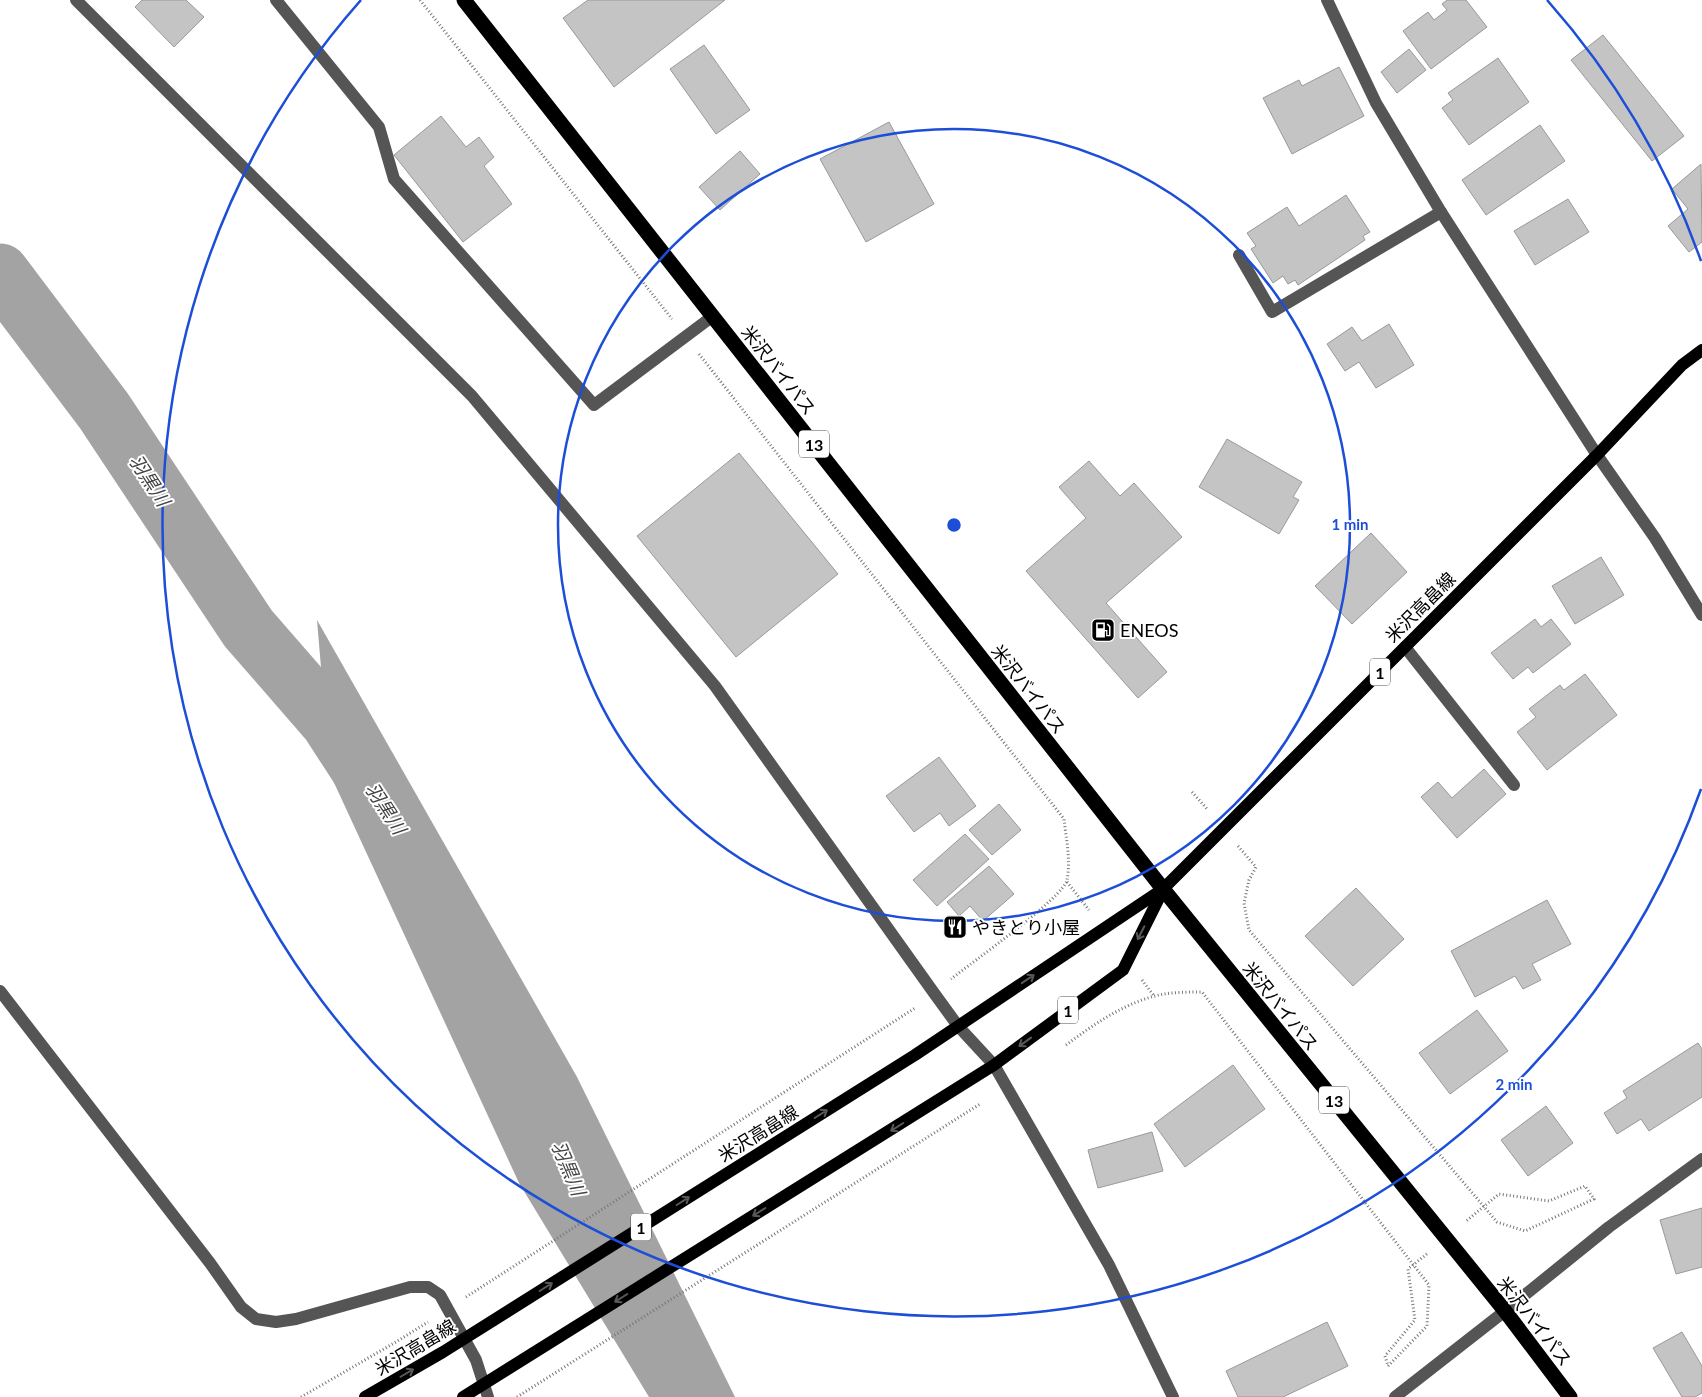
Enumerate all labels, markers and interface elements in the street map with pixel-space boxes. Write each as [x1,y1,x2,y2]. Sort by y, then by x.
street label: 米沢バイパス [737,321,821,419]
road number: 13 [799,430,829,458]
water label: 羽黒川 [125,450,176,512]
text: 1 min [1331,515,1369,533]
centre of rings [945,516,963,534]
street label: 米沢高畠線 [1380,567,1460,647]
fuel station icon: ENEOS [1090,617,1116,643]
place label: ENEOS [1120,619,1178,641]
street label: 米沢バイパス [987,640,1071,738]
road number: 1 [1370,659,1390,686]
water label: 羽黒川 [361,778,412,840]
restaurant icon: やきとり小屋 [942,914,968,940]
place label: やきとり小屋 [972,916,1080,938]
one-way arrow [1136,925,1145,940]
street label: 米沢バイパス [1239,957,1323,1055]
one-way arrow [1021,974,1035,984]
road number: 1 [1058,996,1078,1024]
one-way arrow [1018,1037,1032,1047]
text: 2 min [1495,1075,1533,1093]
road number: 13 [1319,1086,1349,1114]
street label: 米沢高畠線 [714,1100,802,1166]
one-way arrow [813,1109,827,1119]
one-way arrow [890,1121,904,1132]
water label: 羽黒川 [547,1137,592,1201]
one-way arrow [676,1195,690,1205]
one-way arrow [752,1207,766,1218]
road number: 1 [631,1214,651,1240]
street label: 米沢バイパス [1493,1272,1577,1370]
one-way arrow [538,1282,552,1292]
one-way arrow [615,1294,629,1304]
street label: 米沢高畠線 [371,1314,459,1380]
one-way arrow [400,1367,414,1377]

